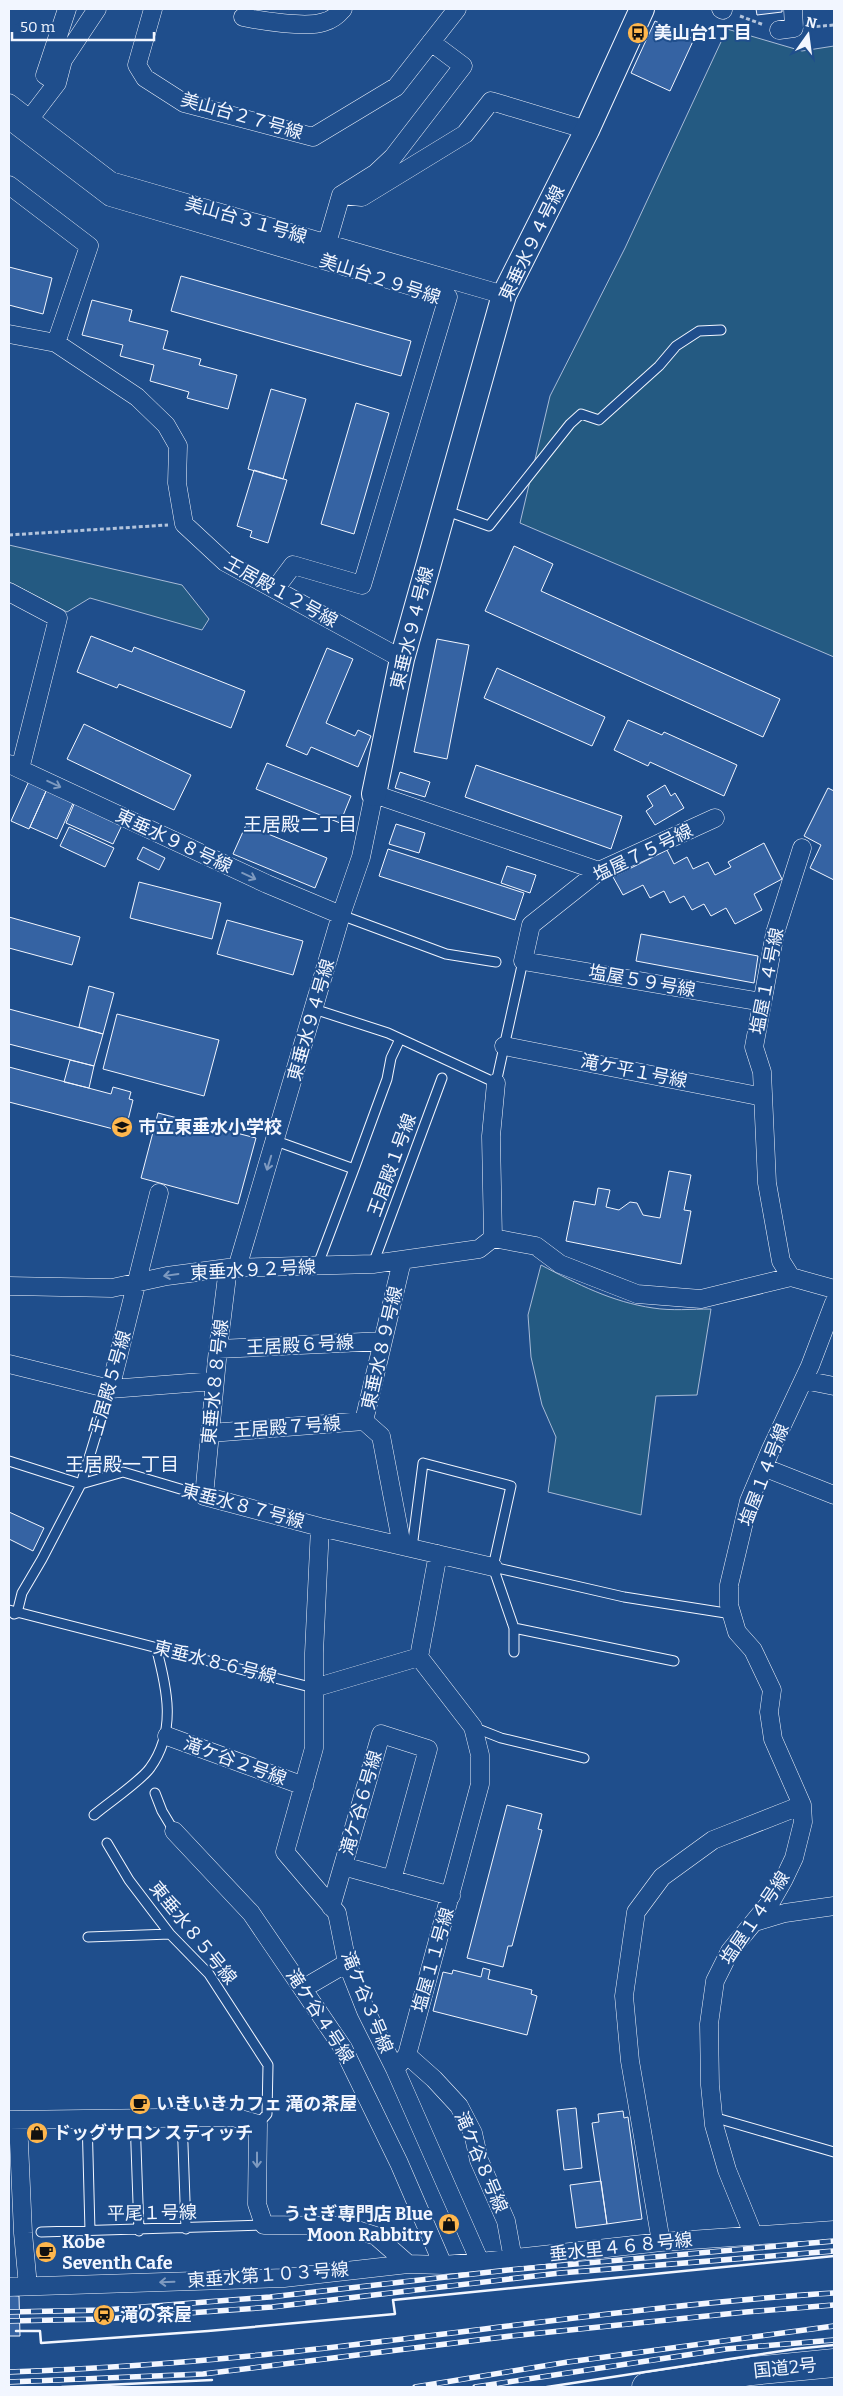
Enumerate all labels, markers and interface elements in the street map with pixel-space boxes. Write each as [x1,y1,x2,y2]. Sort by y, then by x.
scale bar [12,10,155,42]
north arrow [783,10,833,60]
text: N [804,13,819,32]
text: 50 m [20,18,56,36]
bus stop icon: 美山台1丁目 [626,21,650,45]
place label: 美山台1丁目 [654,22,752,44]
street label: 美山台２７号線 [178,88,306,144]
street label: 東垂水９４号線 [494,182,570,304]
street label: 美山台３１号線 [182,192,310,248]
street label: 美山台２９号線 [317,249,443,309]
street label: 王居殿１２号線 [221,552,341,632]
street label: 東垂水９４号線 [386,564,438,692]
one-way arrow [46,780,61,790]
street label: 東垂水９８号線 [112,804,236,878]
district label: 王居殿二丁目 [243,813,357,836]
street label: 塩屋７５号線 [590,819,696,887]
one-way arrow [241,871,256,881]
street label: 塩屋１４号線 [746,926,788,1036]
street label: 東垂水９４号線 [283,956,339,1084]
street label: 塩屋５９号線 [587,961,697,1001]
street label: 滝ケ平１号線 [579,1050,689,1092]
street label: 王居殿１号線 [363,1110,421,1220]
school or university icon: 市立東垂水小学校 [110,1115,134,1139]
place label: 市立東垂水小学校 [138,1116,282,1138]
one-way arrow [264,1155,273,1171]
street label: 東垂水９２号線 [190,1256,316,1284]
one-way arrow [163,1271,179,1281]
street label: 東垂水８９号線 [357,1284,407,1412]
street label: 東垂水８８号線 [197,1318,233,1446]
street label: 王居殿５号線 [85,1328,135,1438]
street label: 王居殿６号線 [245,1331,355,1359]
street label: 王居殿７号線 [232,1412,342,1442]
street label: 塩屋１４号線 [734,1421,794,1529]
district label: 王居殿一丁目 [65,1453,179,1476]
street label: 東垂水８７号線 [179,1479,307,1533]
street label: 東垂水８６号線 [151,1636,279,1688]
street label: 滝ケ谷２号線 [180,1732,290,1790]
street label: 滝ケ谷６号線 [336,1748,386,1858]
street label: 塩屋１４号線 [716,1867,794,1969]
street label: 東垂水８５号線 [145,1877,241,1989]
street label: 塩屋１１号線 [408,1905,458,2015]
street label: 滝ケ谷３号線 [337,1948,397,2056]
street label: 滝ケ谷４号線 [281,1965,359,2067]
cafe icon: いきいきカフェ 滝の茶屋 [128,2092,152,2116]
place label: いきいきカフェ 滝の茶屋 [156,2093,357,2115]
street label: 滝ケ谷８号線 [450,2108,512,2216]
shop icon: ドッグサロン スティッチ [25,2121,49,2145]
place label: ドッグサロン スティッチ [53,2122,253,2144]
one-way arrow [252,2152,262,2168]
street label: 平尾１号線 [107,2201,197,2225]
place label: うさぎ専門店 Blue Moon Rabbitry [283,2203,434,2246]
shop icon: うさぎ専門店 Blue Moon Rabbitry [437,2212,461,2236]
street label: 垂水里４６８号線 [548,2229,694,2265]
place label: Kobe Seventh Cafe [62,2231,173,2274]
cafe icon: Kobe Seventh Cafe [34,2240,58,2264]
street label: 東垂水第１０３号線 [186,2258,350,2292]
one-way arrow [160,2277,176,2286]
station icon: 滝の茶屋 [92,2303,116,2327]
place label: 滝の茶屋 [120,2304,192,2326]
street label: 国道2号 [752,2354,818,2382]

